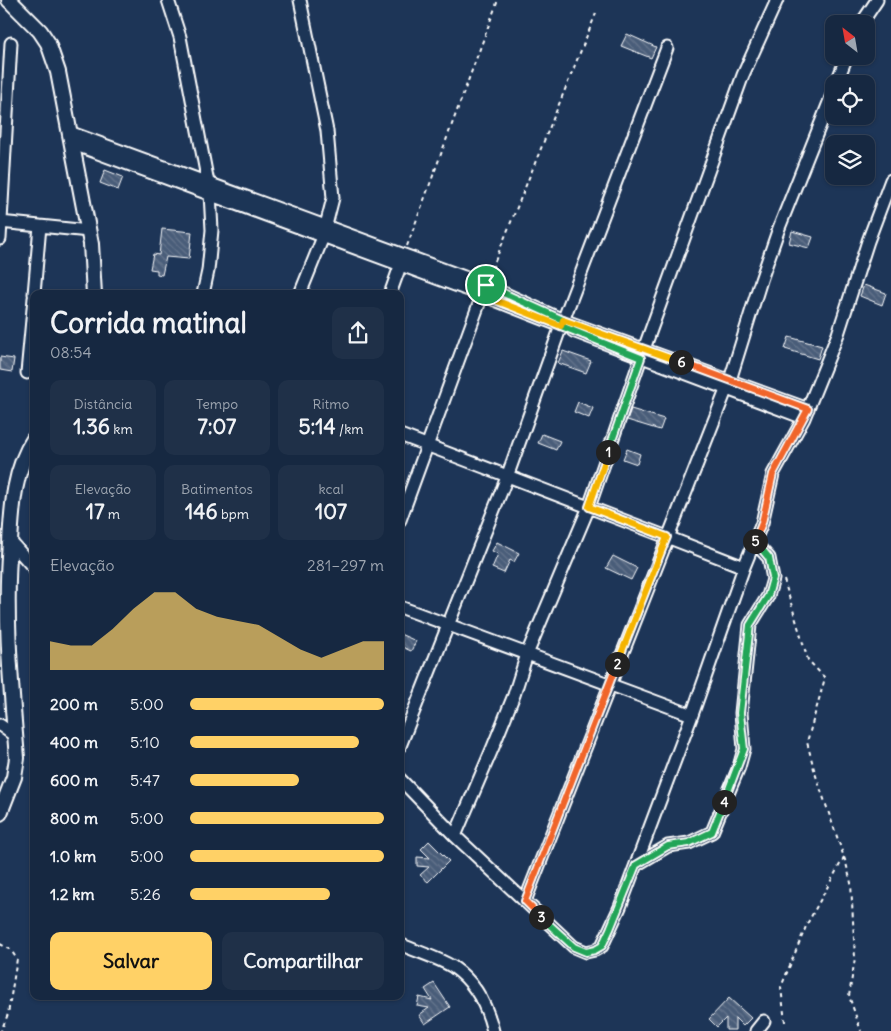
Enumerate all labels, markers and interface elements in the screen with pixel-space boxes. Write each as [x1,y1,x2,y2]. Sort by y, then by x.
north arrow [825,15,875,65]
map controls [825,15,875,185]
button: locate [825,75,875,125]
button: layers [825,135,875,185]
pin [465,264,507,306]
icon: arrive [472,271,500,299]
text: Corrida matinal [50,305,247,341]
button: share [332,307,384,359]
text: 08:54 [50,342,92,362]
pin: 6 [668,350,694,374]
text: 6 [677,353,686,371]
text: Distância [74,395,132,413]
text: Tempo [196,395,238,413]
text: Ritmo [313,395,349,413]
text: 1.36 [73,413,110,440]
text: 7:07 [198,413,236,440]
text: 5:14 [298,413,336,440]
text: km [110,420,133,438]
text: /km [336,420,364,438]
pin: 1 [596,440,620,464]
text: 1 [606,443,611,461]
text: Elevação [75,480,131,498]
text: Batimentos [181,480,253,498]
text: kcal [318,480,344,498]
text: 17 [86,498,105,525]
text: 146 [185,498,218,525]
text: 107 [315,498,347,525]
text: m [105,505,120,523]
text: bpm [218,505,249,523]
pin: 5 [742,528,768,554]
text: 5 [751,532,760,550]
text: Elevação [50,555,114,575]
text: 281–297 m [307,555,384,575]
pin: 2 [604,652,630,676]
text: 2 [614,655,621,673]
text: 200 m [50,694,98,714]
text: 5:00 [130,694,164,714]
text: 400 m [50,732,98,752]
text: 5:10 [130,732,160,752]
text: 600 m [50,770,98,790]
text: 5:47 [130,770,160,790]
pin: 4 [712,790,736,814]
text: 4 [720,793,729,811]
text: 800 m [50,808,98,828]
text: 5:00 [130,808,164,828]
text: 1.0 km [50,846,96,866]
text: 5:00 [130,846,164,866]
text: 1.2 km [50,884,94,904]
text: 5:26 [130,884,161,904]
pin: 3 [528,904,554,930]
text: 3 [538,908,545,926]
button: Salvar [50,932,212,990]
button: Compartilhar [222,932,384,990]

